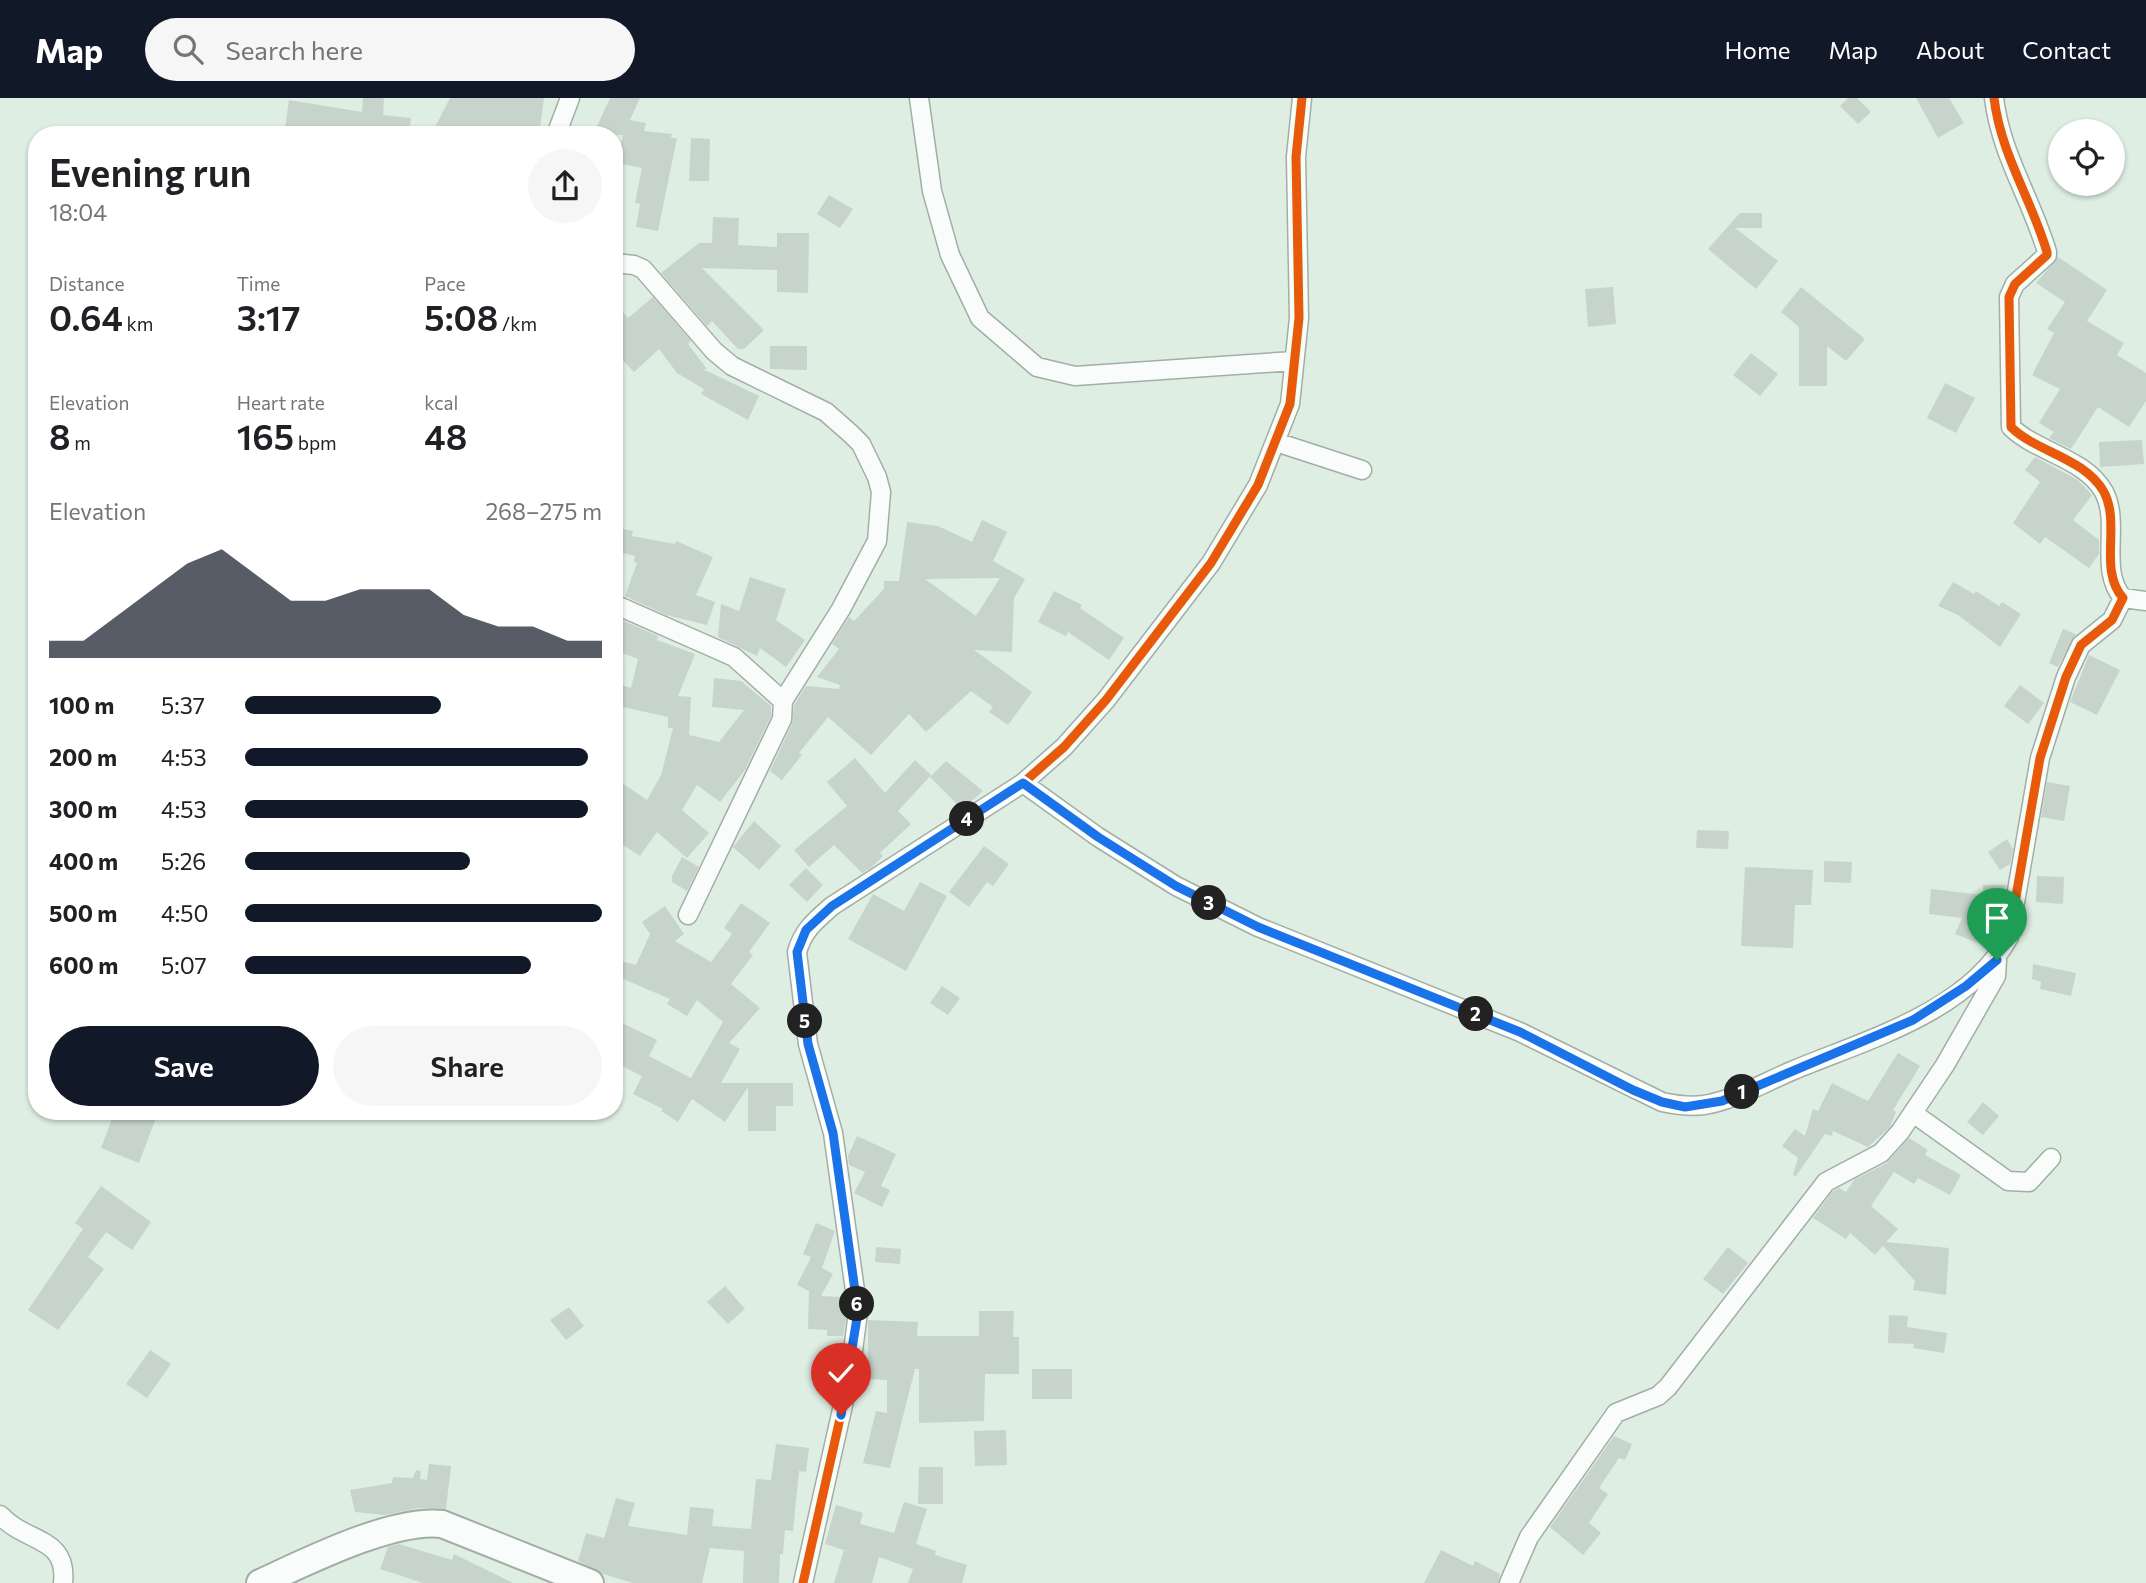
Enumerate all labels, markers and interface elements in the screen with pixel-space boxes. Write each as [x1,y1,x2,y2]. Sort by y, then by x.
search box [145,18,635,81]
text: Map [35,29,103,70]
icon: search [169,30,207,68]
text: Search here [225,34,363,65]
text: Home [1725,35,1791,64]
text: Map [1829,35,1878,64]
text: About [1916,35,1984,64]
text: Contact [2022,35,2111,64]
map controls [2048,119,2125,196]
button: locate [2048,119,2125,196]
text: Evening run [49,148,252,195]
button: share [528,149,602,223]
text: 18:04 [49,198,107,226]
text: Distance [49,272,125,295]
text: Time [237,272,280,295]
text: Pace [424,272,466,295]
text: 0.64 [49,295,123,338]
text: 3:17 [237,295,300,338]
text: 5:08 [424,295,498,338]
text: km [123,312,153,335]
text: /km [498,312,537,335]
text: Elevation [49,391,129,414]
text: Heart rate [237,391,325,414]
text: kcal [424,391,458,414]
text: 8 [49,414,71,457]
text: 165 [237,414,294,457]
text: 48 [424,414,467,457]
text: m [71,431,91,454]
text: bpm [294,431,337,454]
text: Elevation [49,497,146,525]
text: 268–275 m [485,497,602,525]
text: 100 m [49,691,114,719]
text: 5:37 [161,691,205,719]
text: 200 m [49,743,117,771]
text: 4:53 [161,743,207,771]
text: 300 m [49,795,117,823]
text: 4:53 [161,795,207,823]
pin: 4 [950,802,984,836]
text: 4 [961,807,972,830]
text: 400 m [49,847,118,875]
text: 5:26 [161,847,206,875]
pin: 3 [1192,886,1226,920]
pin [1967,888,2027,960]
text: 3 [1203,891,1214,914]
text: 500 m [49,899,117,927]
text: 4:50 [161,899,208,927]
icon: arrive [1978,899,2016,937]
text: 600 m [49,951,118,979]
text: 5:07 [161,951,207,979]
pin: 2 [1458,996,1494,1032]
text: 2 [1470,1002,1481,1025]
pin: 5 [788,1004,822,1038]
text: 5 [799,1009,810,1032]
button: Save [49,1026,319,1106]
button: Share [333,1026,602,1106]
pin: 1 [1724,1074,1760,1110]
text: 1 [1737,1080,1746,1103]
pin: 6 [840,1286,874,1322]
text: 6 [851,1292,862,1315]
pin [811,1343,871,1415]
icon: check [822,1354,860,1392]

